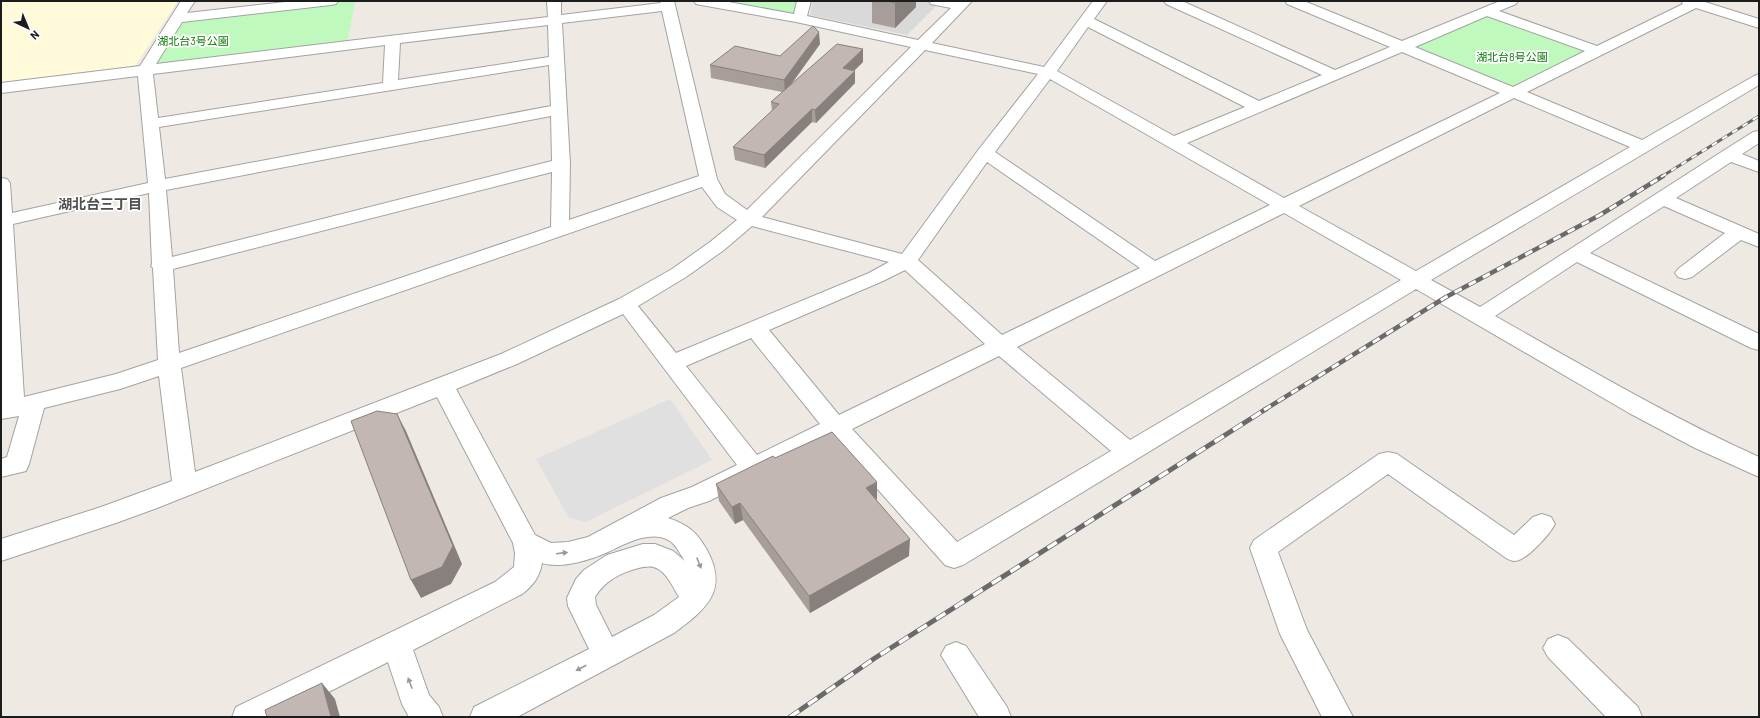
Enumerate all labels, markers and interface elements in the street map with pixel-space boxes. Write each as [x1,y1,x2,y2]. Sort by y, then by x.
north arrow [8,8,48,48]
text: N [28,28,42,43]
park label: 湖北台3号公園 [157,34,229,47]
park label: 湖北台8号公園 [1476,50,1548,63]
district label: 湖北台三丁目 [58,195,142,212]
one-way arrow [556,550,568,556]
one-way arrow [696,557,702,568]
one-way arrow [576,665,587,671]
one-way arrow [407,677,413,689]

